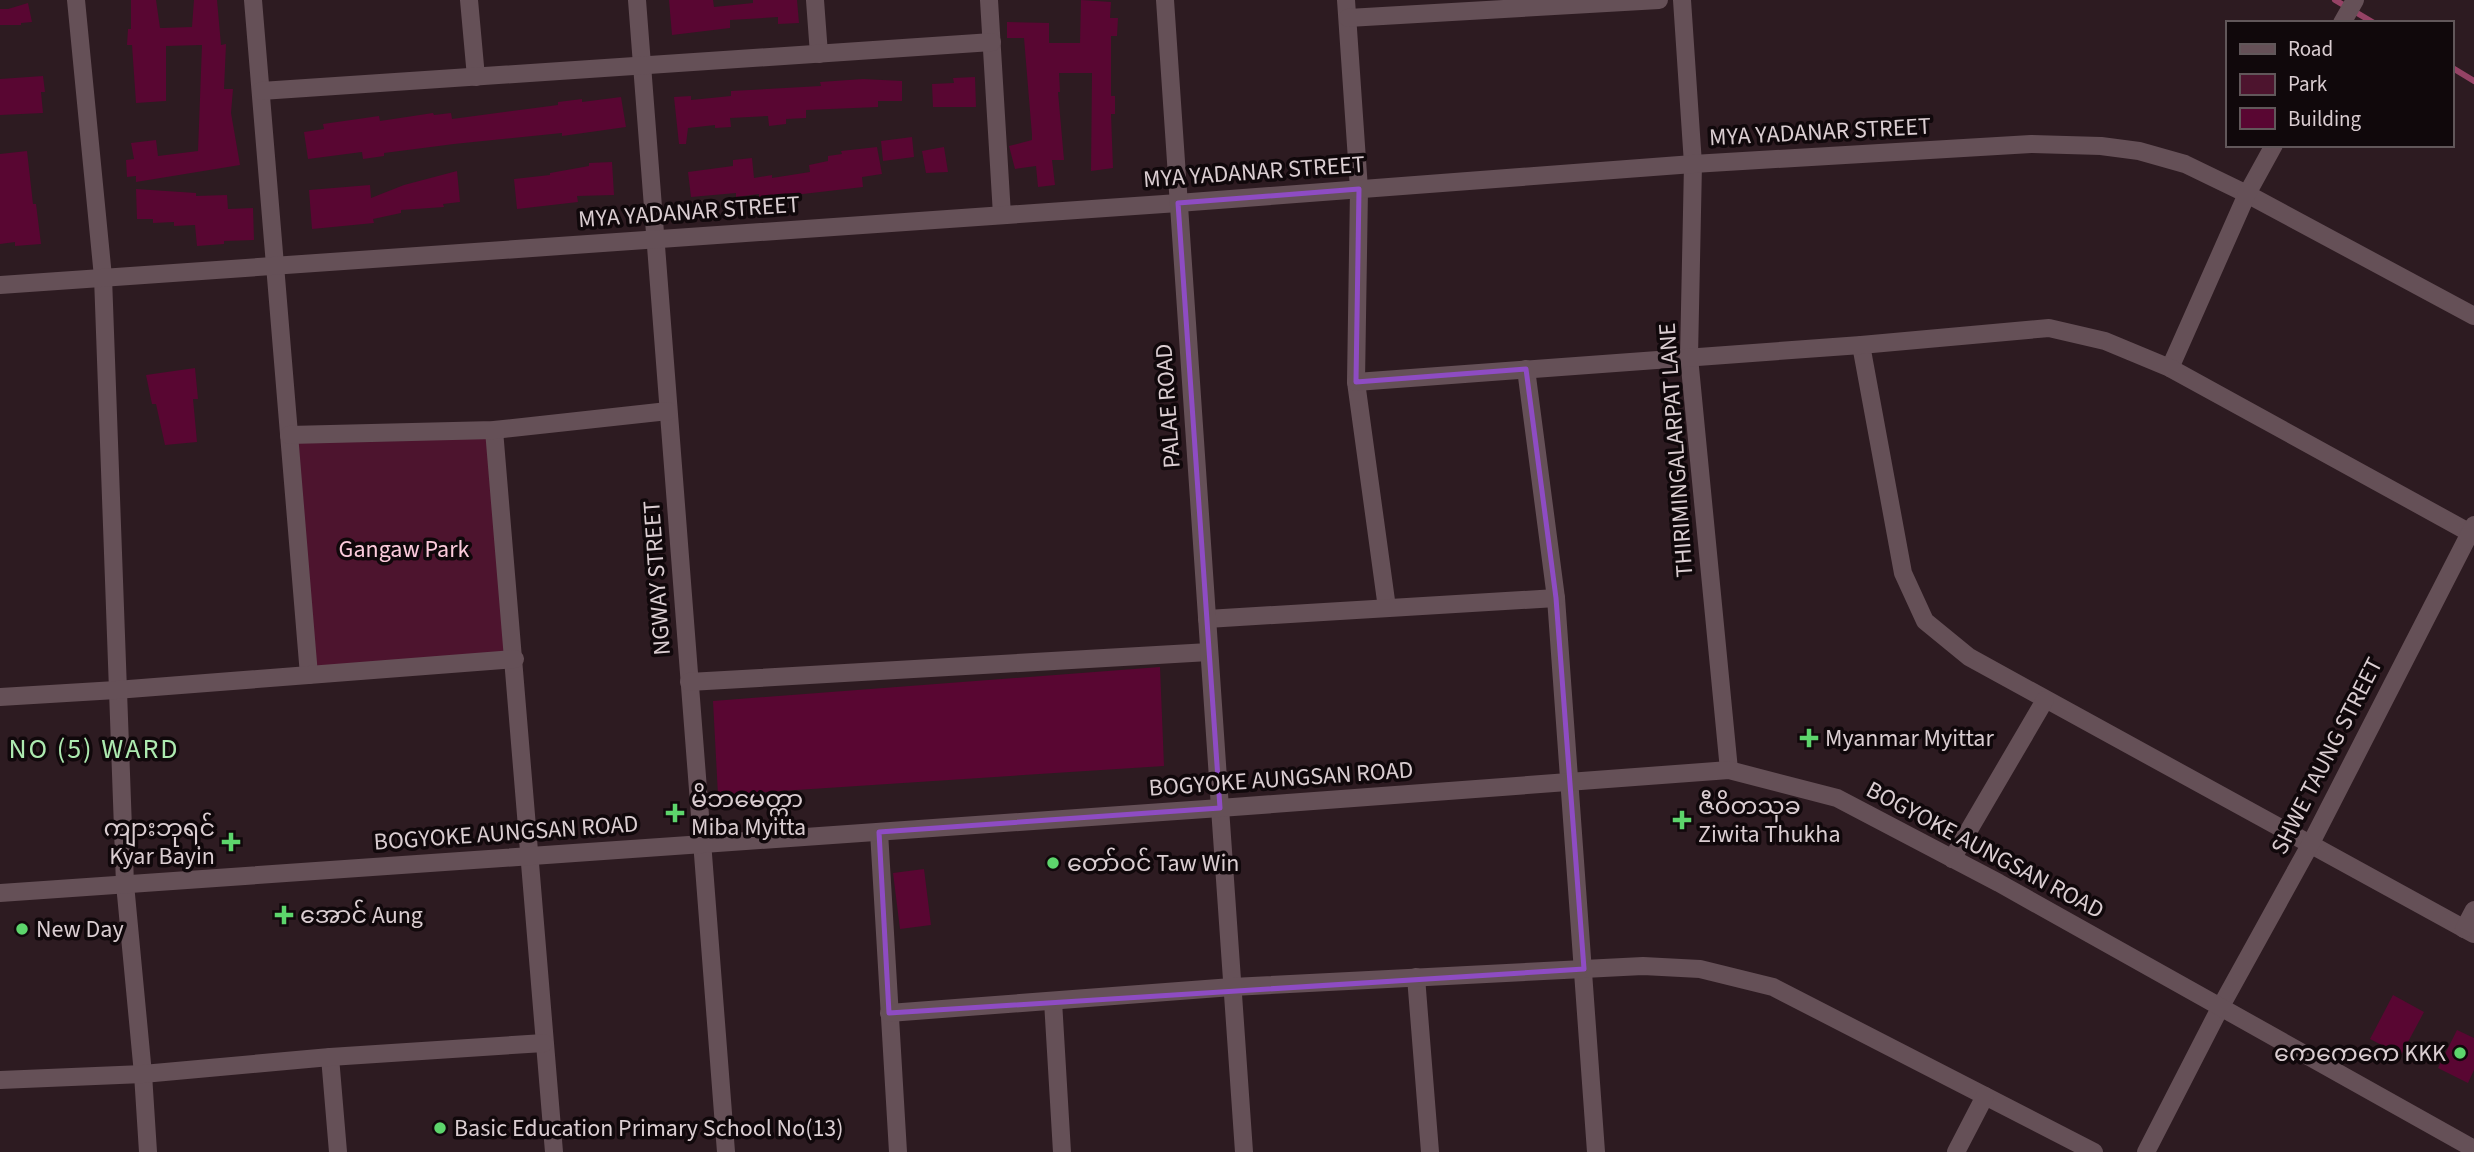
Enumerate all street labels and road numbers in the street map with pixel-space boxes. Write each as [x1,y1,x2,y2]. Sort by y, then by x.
street label: MYA YADANAR STREET [1708,109,1932,155]
street label: MYA YADANAR STREET [1142,147,1366,197]
street label: MYA YADANAR STREET [577,187,801,237]
street label: THIRIMINGALARPAT LANE [1650,322,1702,578]
street label: PALAE ROAD [1146,343,1190,469]
street label: NGWAY STREET [634,499,680,657]
street label: SHWE TAUNG STREET [2262,651,2392,861]
street label: BOGYOKE AUNGSAN ROAD [1148,752,1414,806]
street label: BOGYOKE AUNGSAN ROAD [1860,772,2110,928]
street label: BOGYOKE AUNGSAN ROAD [373,806,639,860]

